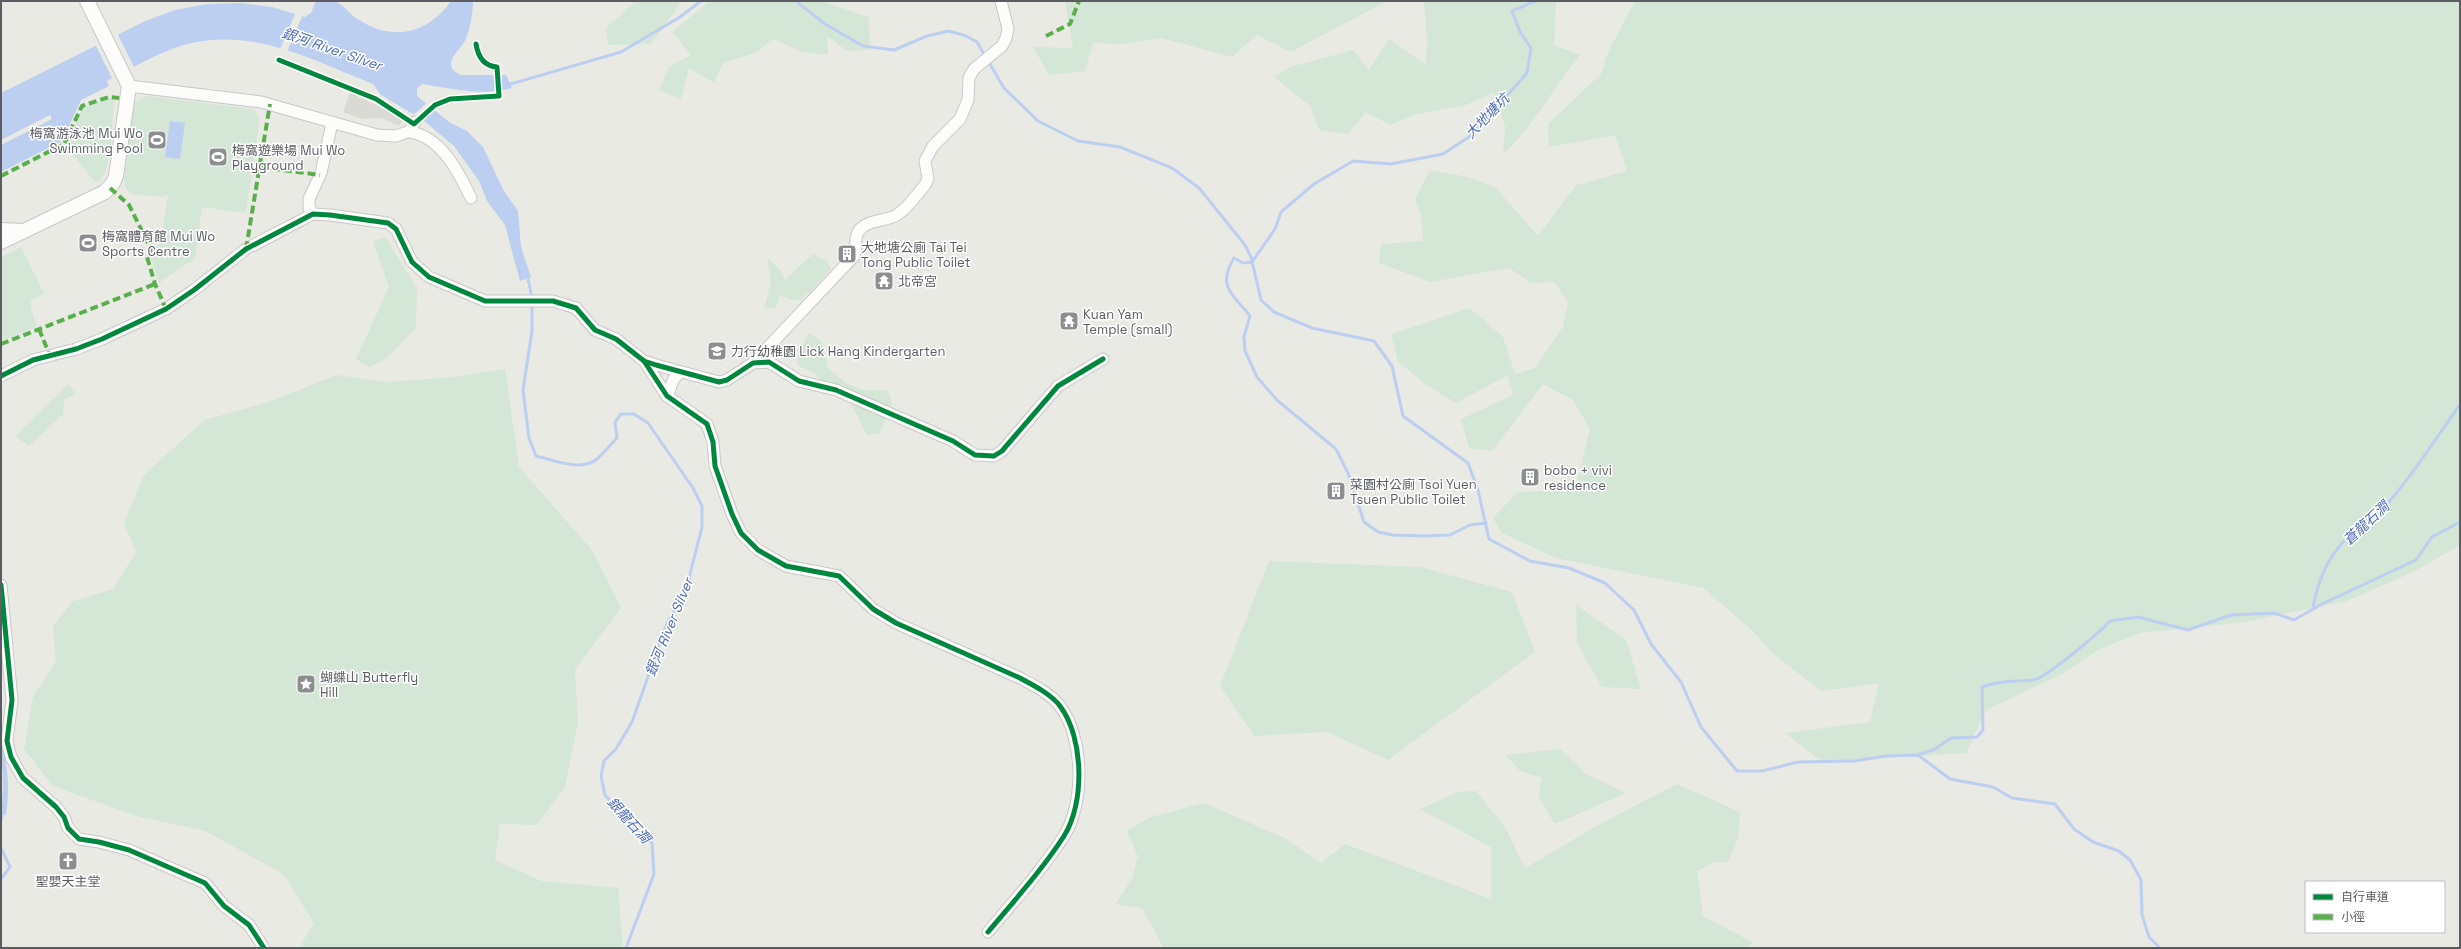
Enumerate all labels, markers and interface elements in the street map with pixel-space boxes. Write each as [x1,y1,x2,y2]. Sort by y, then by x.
water label: 銀河 River Silver [280,23,386,75]
water label: 大地塘坑 [1461,88,1514,142]
place label: 梅窩游泳池 Mui Wo Swimming Pool [30,125,143,157]
sports icon: 梅窩游泳池 Mui Wo Swimming Pool [146,129,168,151]
place label: 梅窩遊樂場 Mui Wo Playground [232,142,345,174]
sports icon: 梅窩遊樂場 Mui Wo Playground [207,146,229,168]
place label: 梅窩體育館 Mui Wo Sports Centre [102,228,215,260]
sports icon: 梅窩體育館 Mui Wo Sports Centre [77,232,99,254]
place label: 大地塘公廁 Tai Tei Tong Public Toilet [861,239,971,271]
building icon: 大地塘公廁 Tai Tei Tong Public Toilet [836,243,858,265]
temple icon: 北帝宮 [873,270,895,292]
place label: 北帝宮 [898,273,937,290]
place label: Kuan Yam Temple (small) [1083,306,1173,338]
temple icon: Kuan Yam Temple (small) [1058,310,1080,332]
school or university icon: 力行幼稚園 Lick Hang Kindergarten [706,340,728,362]
place label: 力行幼稚園 Lick Hang Kindergarten [731,343,945,360]
place label: bobo + vivi residence [1544,462,1612,494]
building icon: bobo + vivi residence [1519,466,1541,488]
place label: 菜園村公廁 Tsoi Yuen Tsuen Public Toilet [1350,476,1477,508]
building icon: 菜園村公廁 Tsoi Yuen Tsuen Public Toilet [1325,480,1347,502]
water label: 蒼龍石澗 [2339,496,2394,549]
water label: 銀河 River Silver [641,574,698,679]
place label: 蝴蝶山 Butterfly Hill [320,669,418,701]
place icon: 蝴蝶山 Butterfly Hill [295,673,317,695]
water label: 銀龍石澗 [604,793,656,848]
church icon: 聖嬰天主堂 [57,850,79,872]
place label: 聖嬰天主堂 [35,873,101,890]
legend [2305,881,2445,933]
text: 自行車道 [2341,889,2389,905]
text: 小徑 [2341,909,2365,925]

